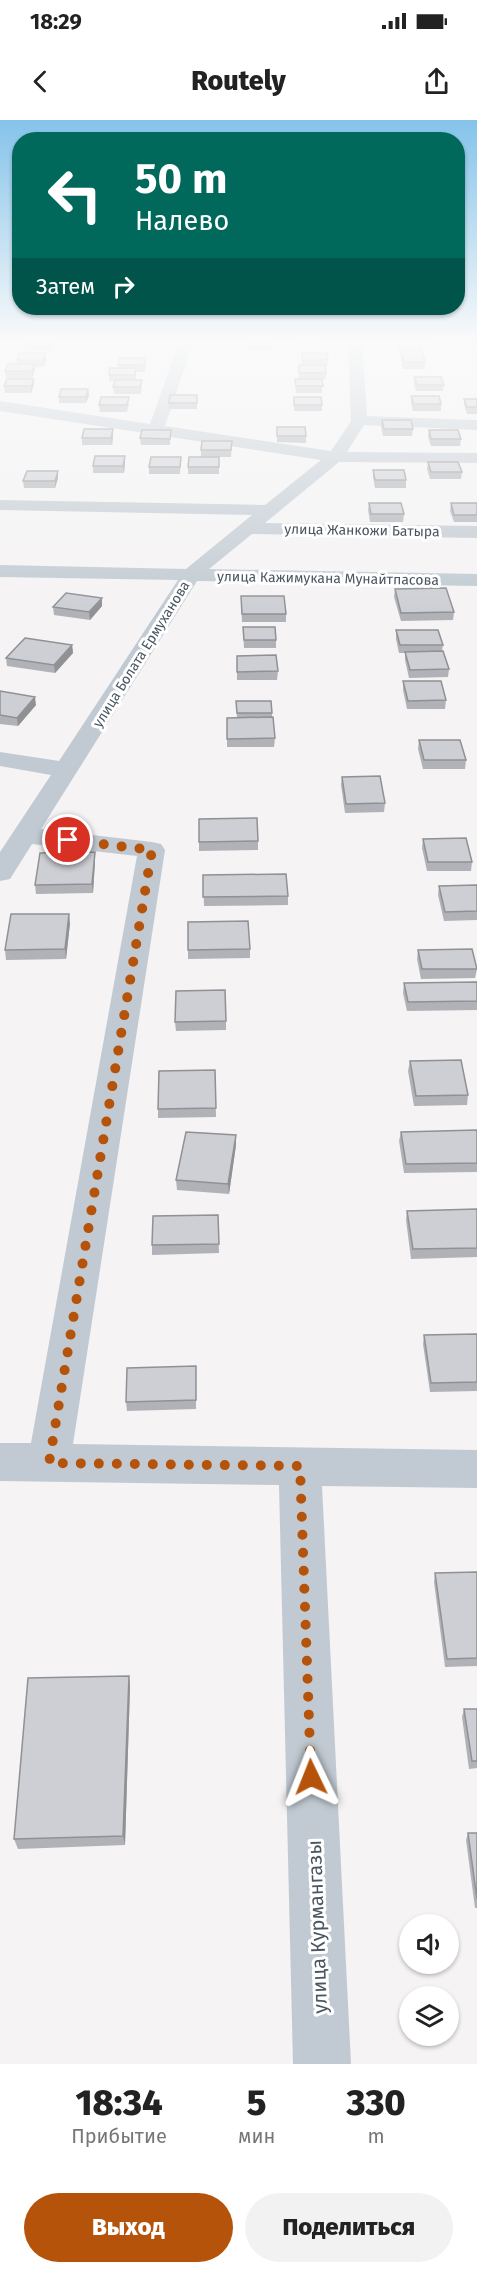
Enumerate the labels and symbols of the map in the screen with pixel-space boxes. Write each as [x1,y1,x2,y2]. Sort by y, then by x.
street label: улица Жанкожи Батыра [284,521,440,540]
street label: улица Кажимукана Мунайтпасова [217,568,439,589]
street label: улица Болата Ермуханова [89,578,194,731]
pin [42,814,93,865]
position arrow [279,1745,343,1809]
street label: улица Курмангазы [302,1840,332,2014]

